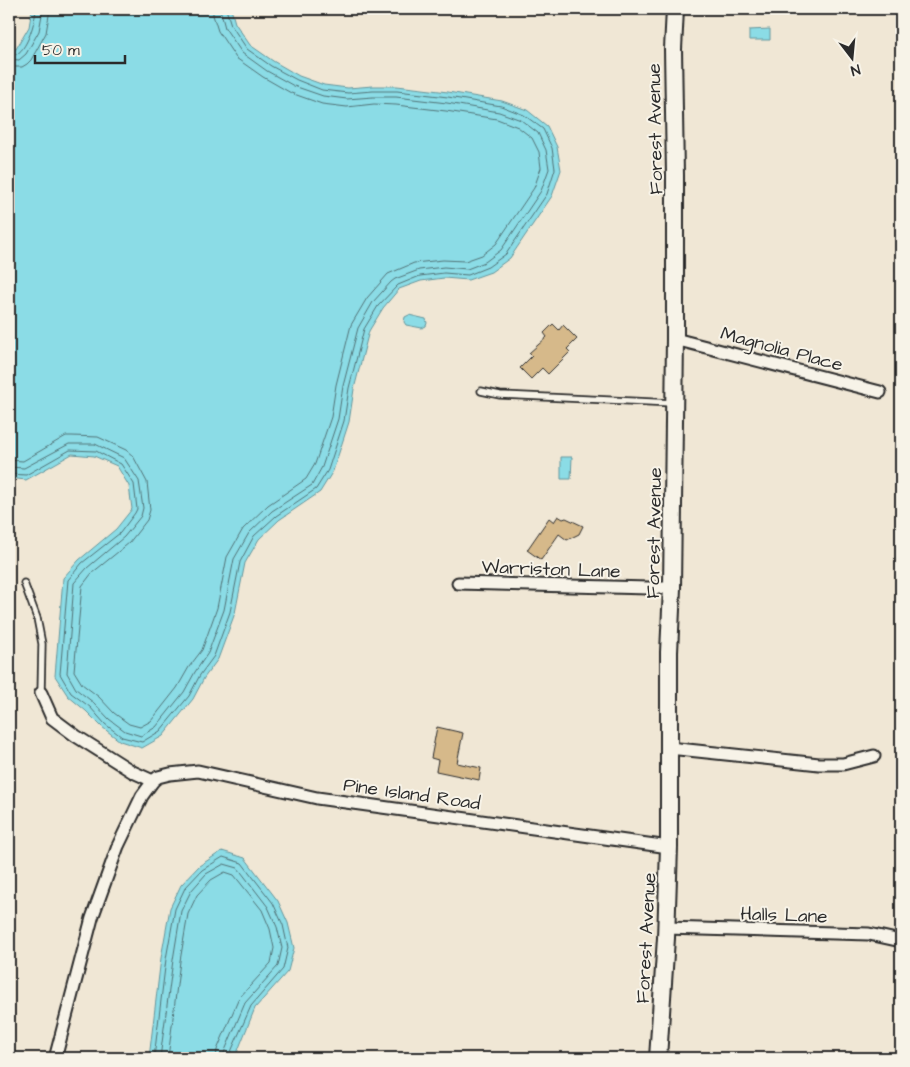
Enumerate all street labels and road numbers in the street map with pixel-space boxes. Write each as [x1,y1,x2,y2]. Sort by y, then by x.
street label: Forest Avenue [641,63,670,195]
street label: Magnolia Place [717,320,846,380]
street label: Forest Avenue [640,467,669,599]
street label: Warriston Lane [481,554,621,585]
street label: Pine Island Road [342,772,482,817]
street label: Forest Avenue [630,872,663,1004]
street label: Halls Lane [740,900,828,931]

